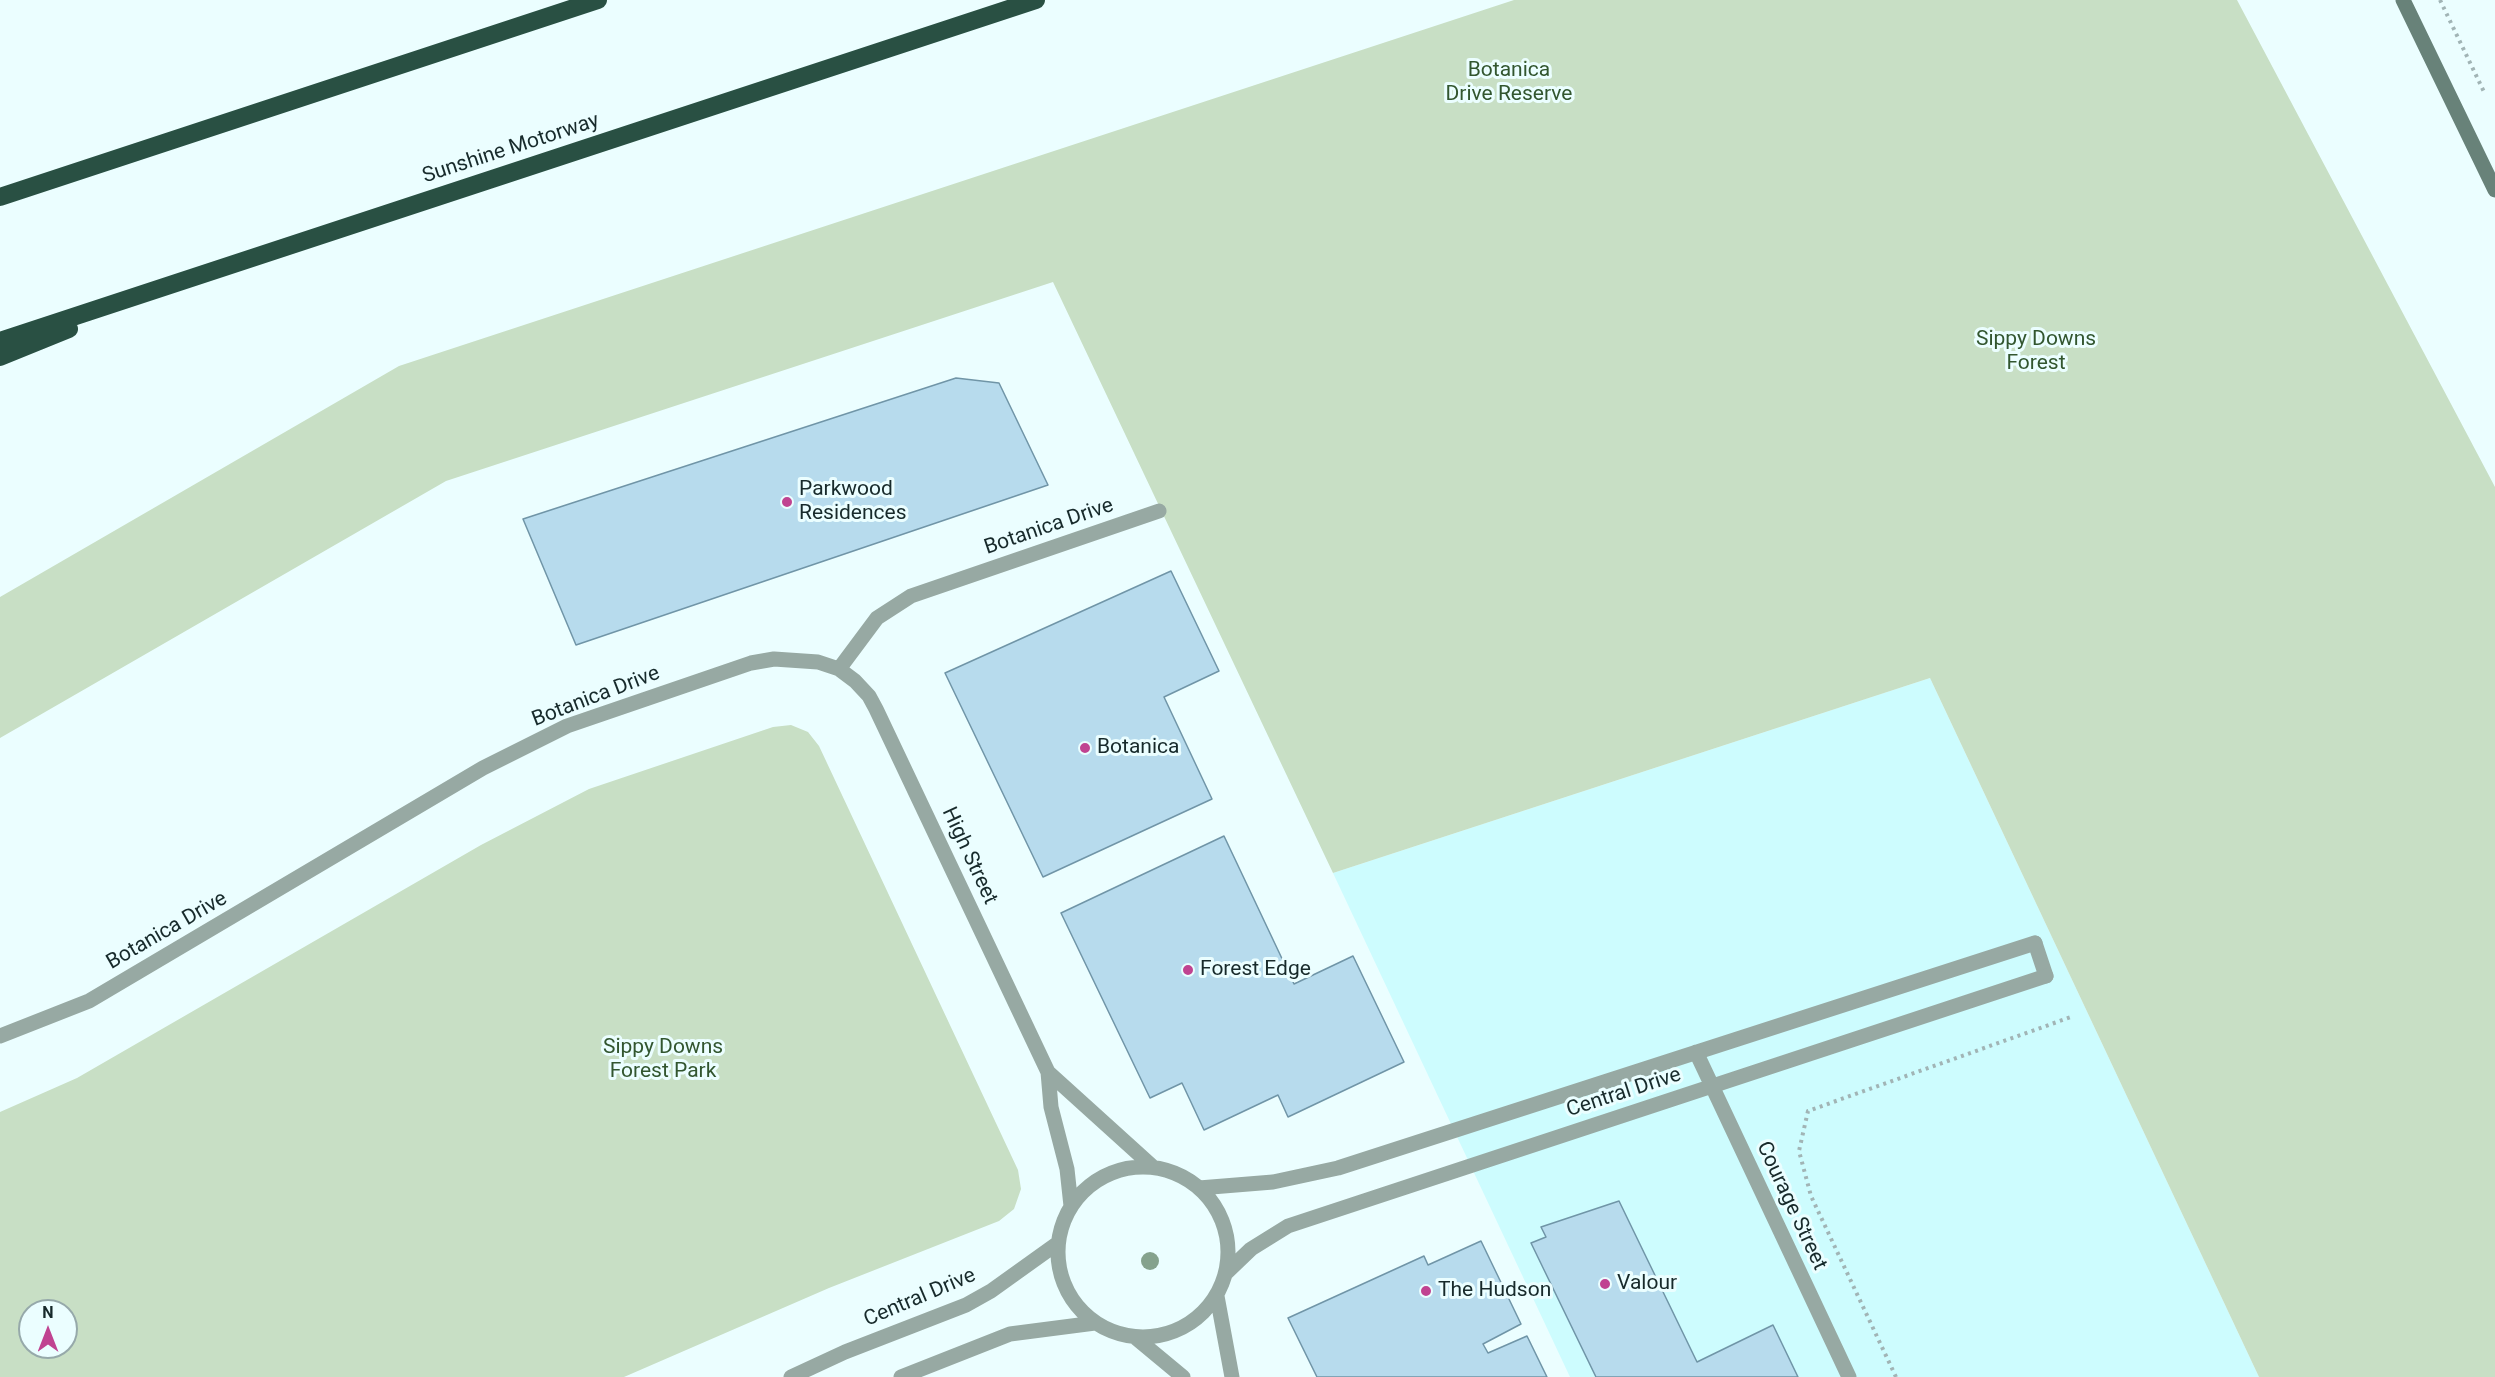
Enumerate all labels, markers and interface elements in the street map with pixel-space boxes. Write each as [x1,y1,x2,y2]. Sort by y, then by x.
park label: Botanica Drive Reserve [1446,58,1572,108]
street label: Sunshine Motorway [419,109,603,189]
park label: Sippy Downs Forest [1976,327,2096,377]
place label: Parkwood Residences [799,477,907,527]
street label: Botanica Drive [981,493,1117,561]
marker: Parkwood Residences [780,495,794,509]
street label: Botanica Drive [529,661,663,733]
place label: Botanica [1097,735,1179,761]
marker: Botanica [1078,741,1092,755]
street label: High Street [936,804,1002,908]
street label: Botanica Drive [102,886,232,976]
place label: Forest Edge [1200,957,1311,983]
marker: Forest Edge [1181,963,1195,977]
park label: Sippy Downs Forest Park [603,1035,723,1085]
street label: Central Drive [1564,1063,1684,1123]
street label: Courage Street [1750,1138,1832,1274]
street label: Central Drive [860,1263,980,1333]
place label: Valour [1617,1271,1677,1297]
marker: Valour [1598,1277,1612,1291]
place label: The Hudson [1438,1278,1551,1304]
marker: The Hudson [1419,1284,1433,1298]
north arrow [18,1299,78,1359]
text: N [42,1303,54,1322]

